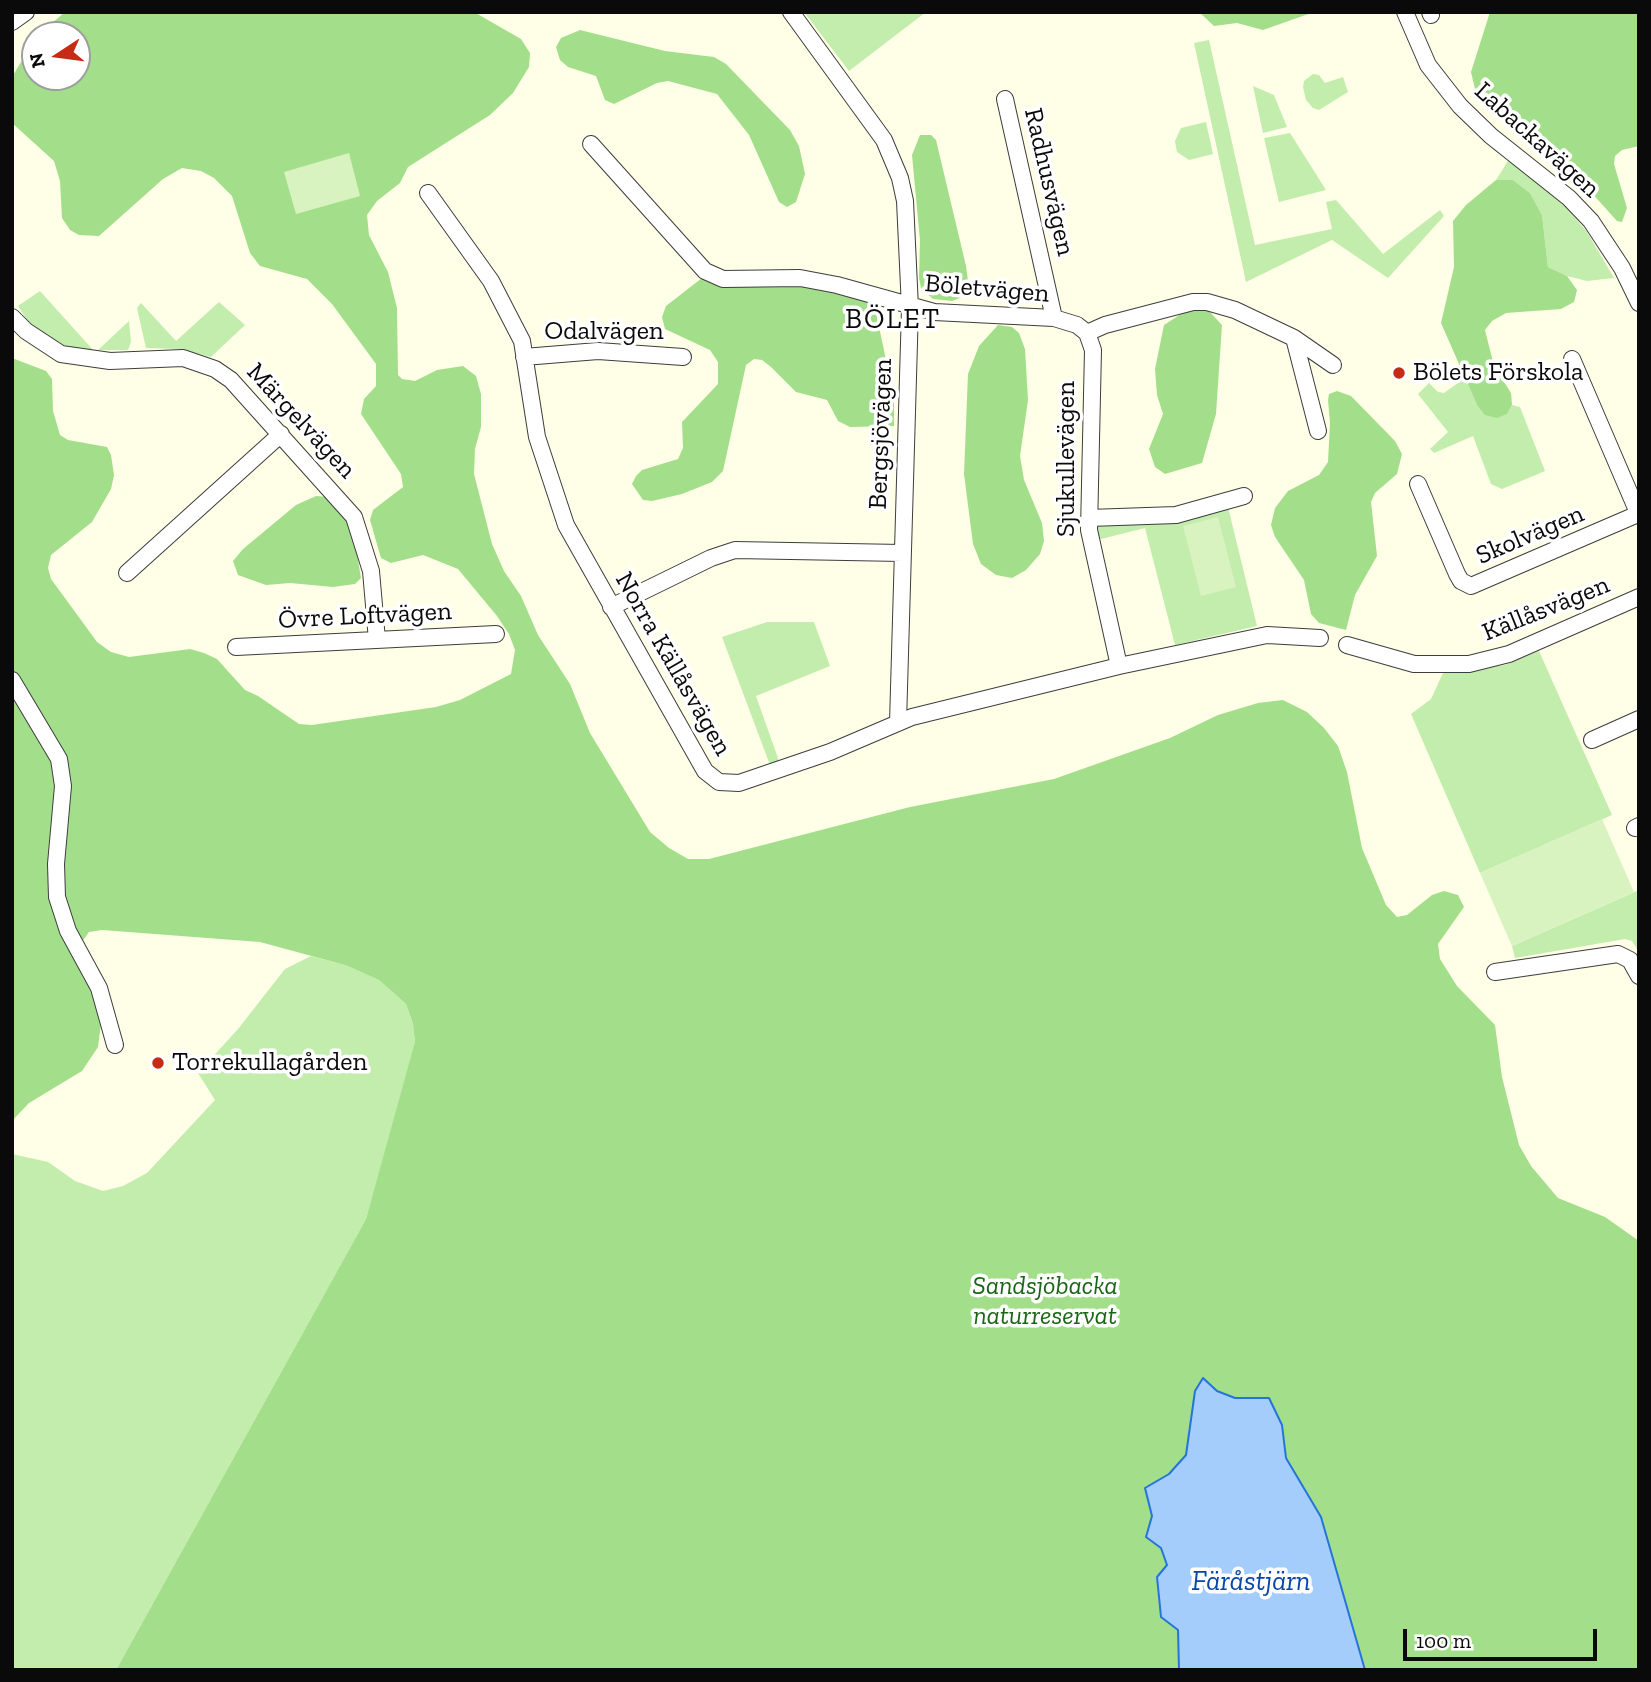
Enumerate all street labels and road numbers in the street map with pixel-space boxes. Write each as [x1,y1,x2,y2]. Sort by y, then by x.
street label: Labackavägen [1468,76,1606,204]
street label: Radhusvägen [1017,105,1081,259]
street label: Böletvägen [923,268,1051,310]
street label: Odalvägen [544,316,664,348]
street label: Märgelvägen [240,357,362,485]
street label: Bergsjövägen [863,358,899,510]
street label: Sjukullevägen [1051,381,1083,537]
street label: Skolvägen [1471,498,1589,572]
street label: Norra Källåsvägen [608,567,738,761]
street label: Källåsvägen [1478,569,1614,649]
street label: Övre Loftvägen [277,596,453,636]

